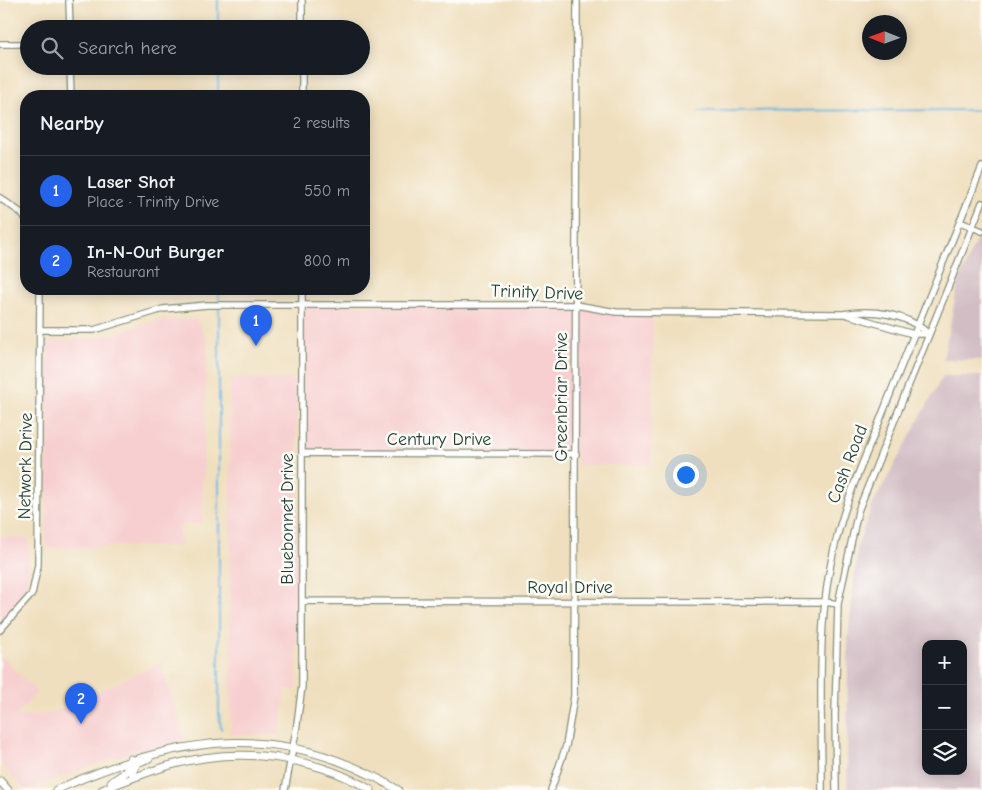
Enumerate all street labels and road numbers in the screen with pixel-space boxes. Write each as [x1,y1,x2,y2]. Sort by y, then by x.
street label: Trinity Drive [490,280,584,305]
street label: Greenbriar Drive [551,332,572,462]
street label: Network Drive [14,413,37,519]
street label: Cash Road [823,422,872,506]
street label: Century Drive [387,429,491,450]
street label: Bluebonnet Drive [277,453,298,585]
street label: Royal Drive [527,577,613,598]

